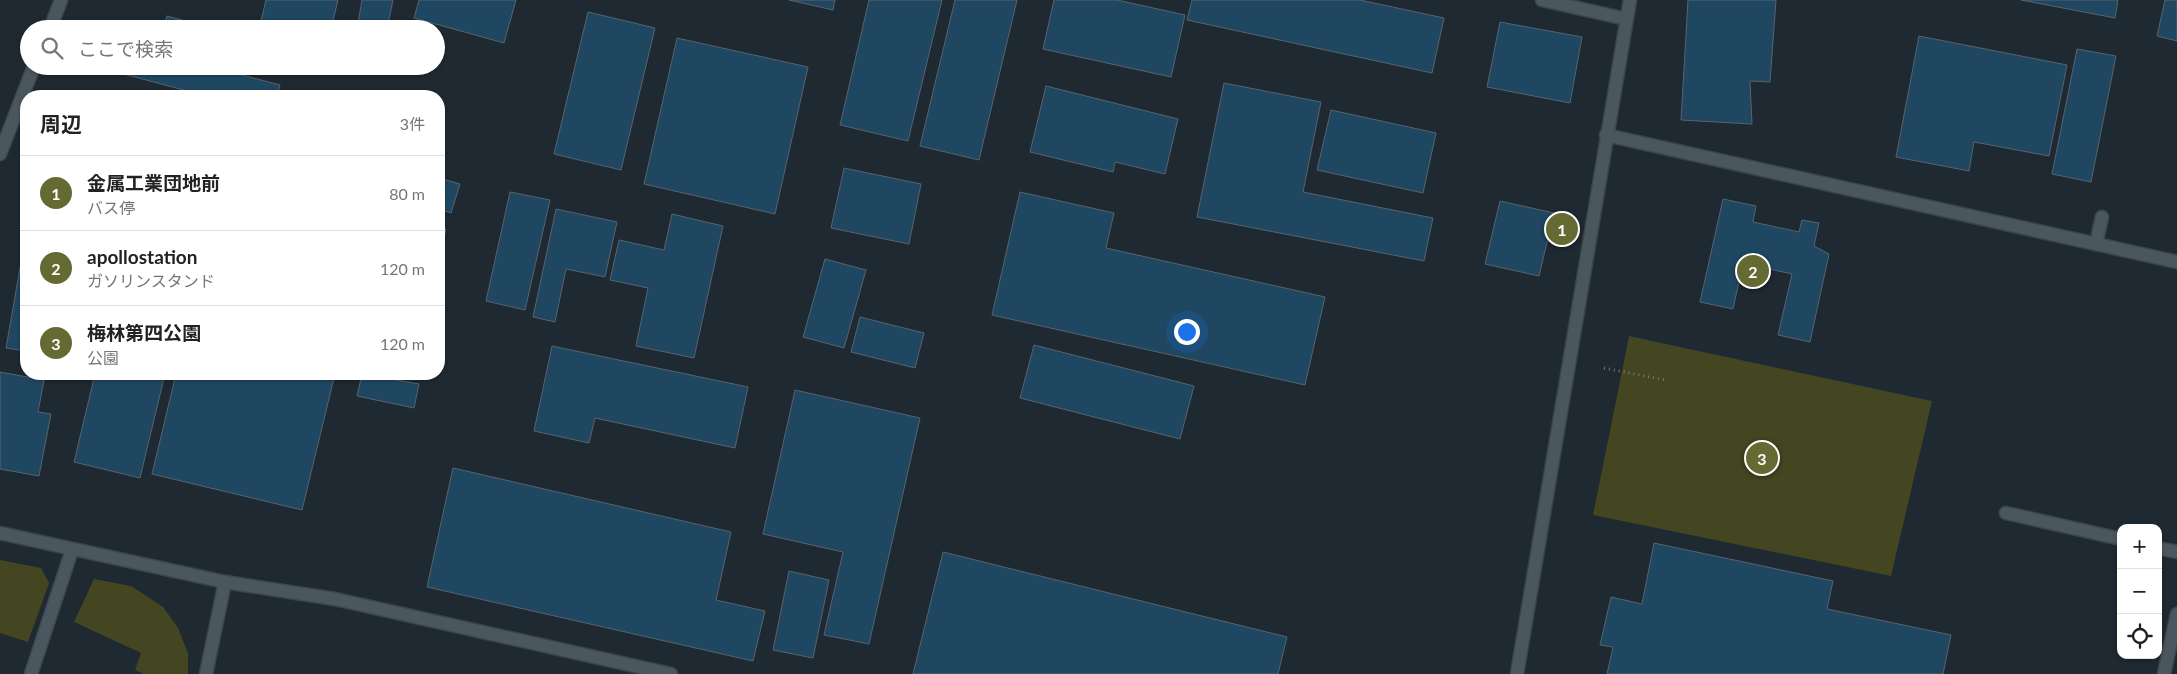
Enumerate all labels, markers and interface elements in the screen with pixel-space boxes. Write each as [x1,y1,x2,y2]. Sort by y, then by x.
search box [20,20,445,75]
icon: search [38,34,66,62]
text: ここで検索 [78,37,173,60]
text: 周辺 [40,111,82,136]
text: 3件 [400,114,425,133]
text: 金属工業団地前 [87,171,220,194]
text: 1 [51,184,61,203]
text: 80 m [389,184,425,203]
text: バス停 [87,198,135,217]
pin: 1 [1546,210,1578,248]
text: apollostation [87,245,198,268]
pin: 2 [1737,252,1769,290]
text: 2 [51,259,61,278]
text: 120 m [380,259,425,278]
text: ガソリンスタンド [87,271,215,290]
your location [1174,319,1200,345]
text: 梅林第四公園 [87,321,201,344]
text: 3 [51,334,61,353]
text: 120 m [380,334,425,353]
text: 公園 [87,348,119,367]
pin: 3 [1746,439,1778,477]
map controls [2117,524,2162,659]
button: + [2117,524,2162,569]
button: − [2117,569,2162,614]
button: locate [2117,614,2162,659]

